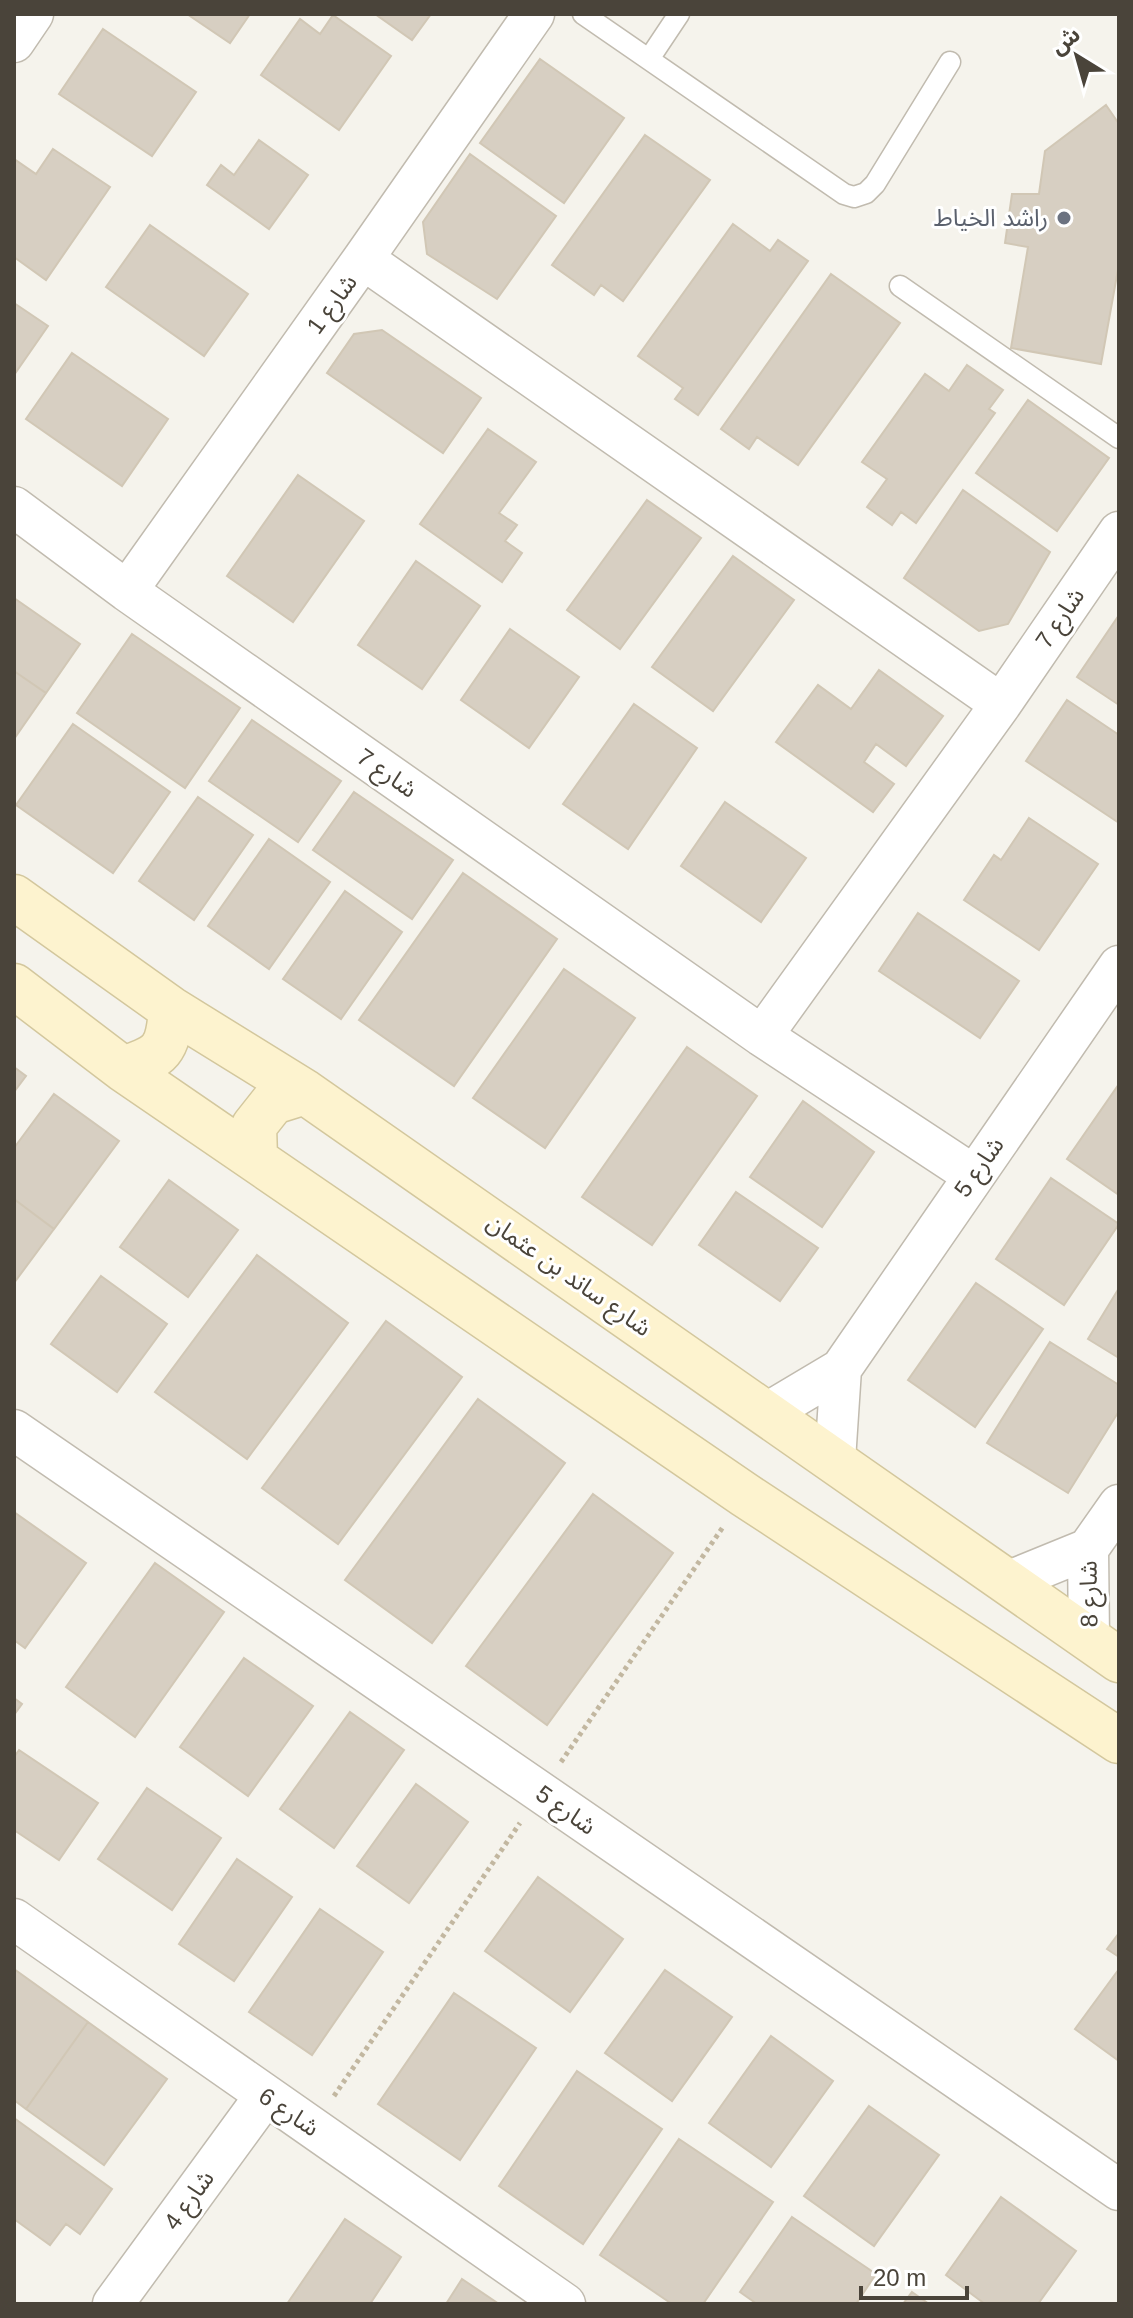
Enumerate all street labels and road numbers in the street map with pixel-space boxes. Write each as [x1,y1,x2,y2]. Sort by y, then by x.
street label: شارع 1 [301,269,365,341]
street label: شارع 7 [1030,582,1093,655]
street label: شارع 7 [350,742,422,806]
street label: شارع 5 [948,1132,1012,1204]
street label: شارع ساند بن عثمان [480,1208,657,1345]
street label: شارع 8 [1074,1560,1107,1628]
street label: شارع 5 [529,1779,601,1843]
street label: شارع 6 [252,2082,325,2145]
street label: شارع 4 [158,2165,222,2237]

